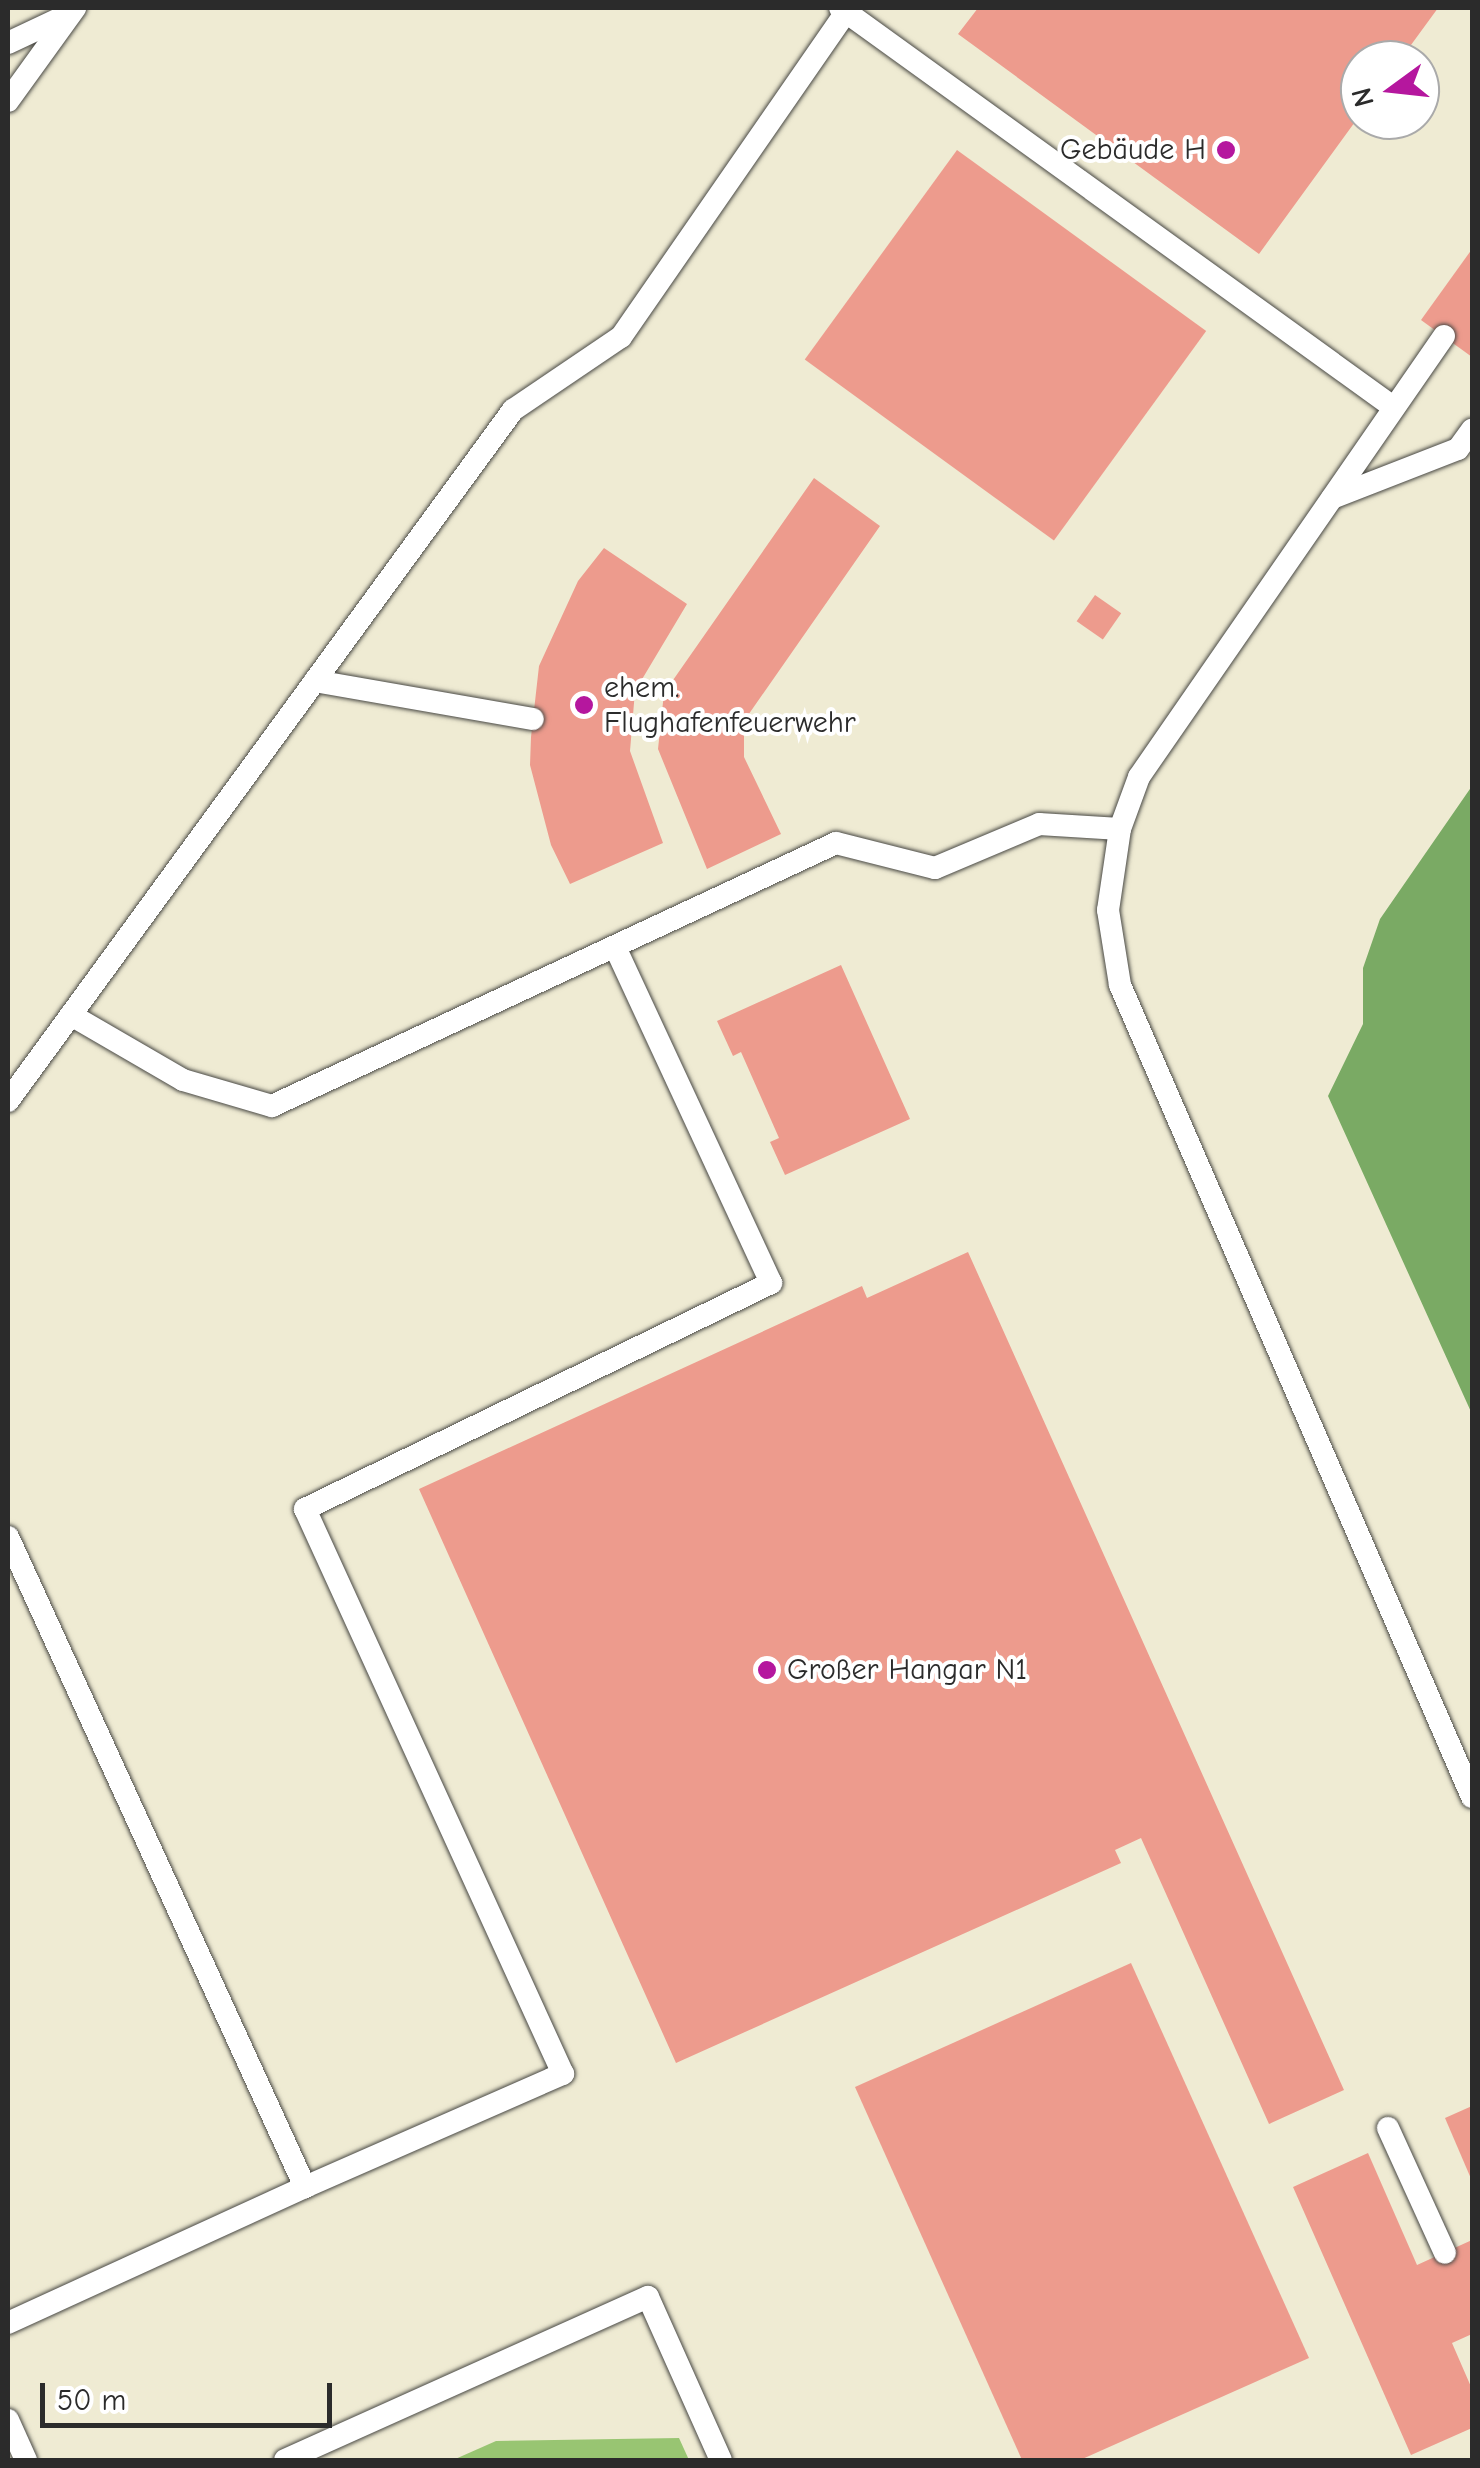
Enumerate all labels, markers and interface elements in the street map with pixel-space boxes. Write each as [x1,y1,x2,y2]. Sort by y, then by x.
north arrow [1340,40,1440,140]
text: N [1345,84,1381,110]
place label: Gebäude H [1060,132,1206,168]
marker: Gebäude H [1215,139,1237,161]
place label: ehem. Flughafenfeuerwehr [604,670,856,740]
marker: ehem. Flughafenfeuerwehr [573,694,595,716]
place label: Großer Hangar N1 [787,1652,1027,1688]
marker: Großer Hangar N1 [756,1659,778,1681]
scale bar [45,2363,338,2425]
text: 50 m [57,2383,126,2418]

